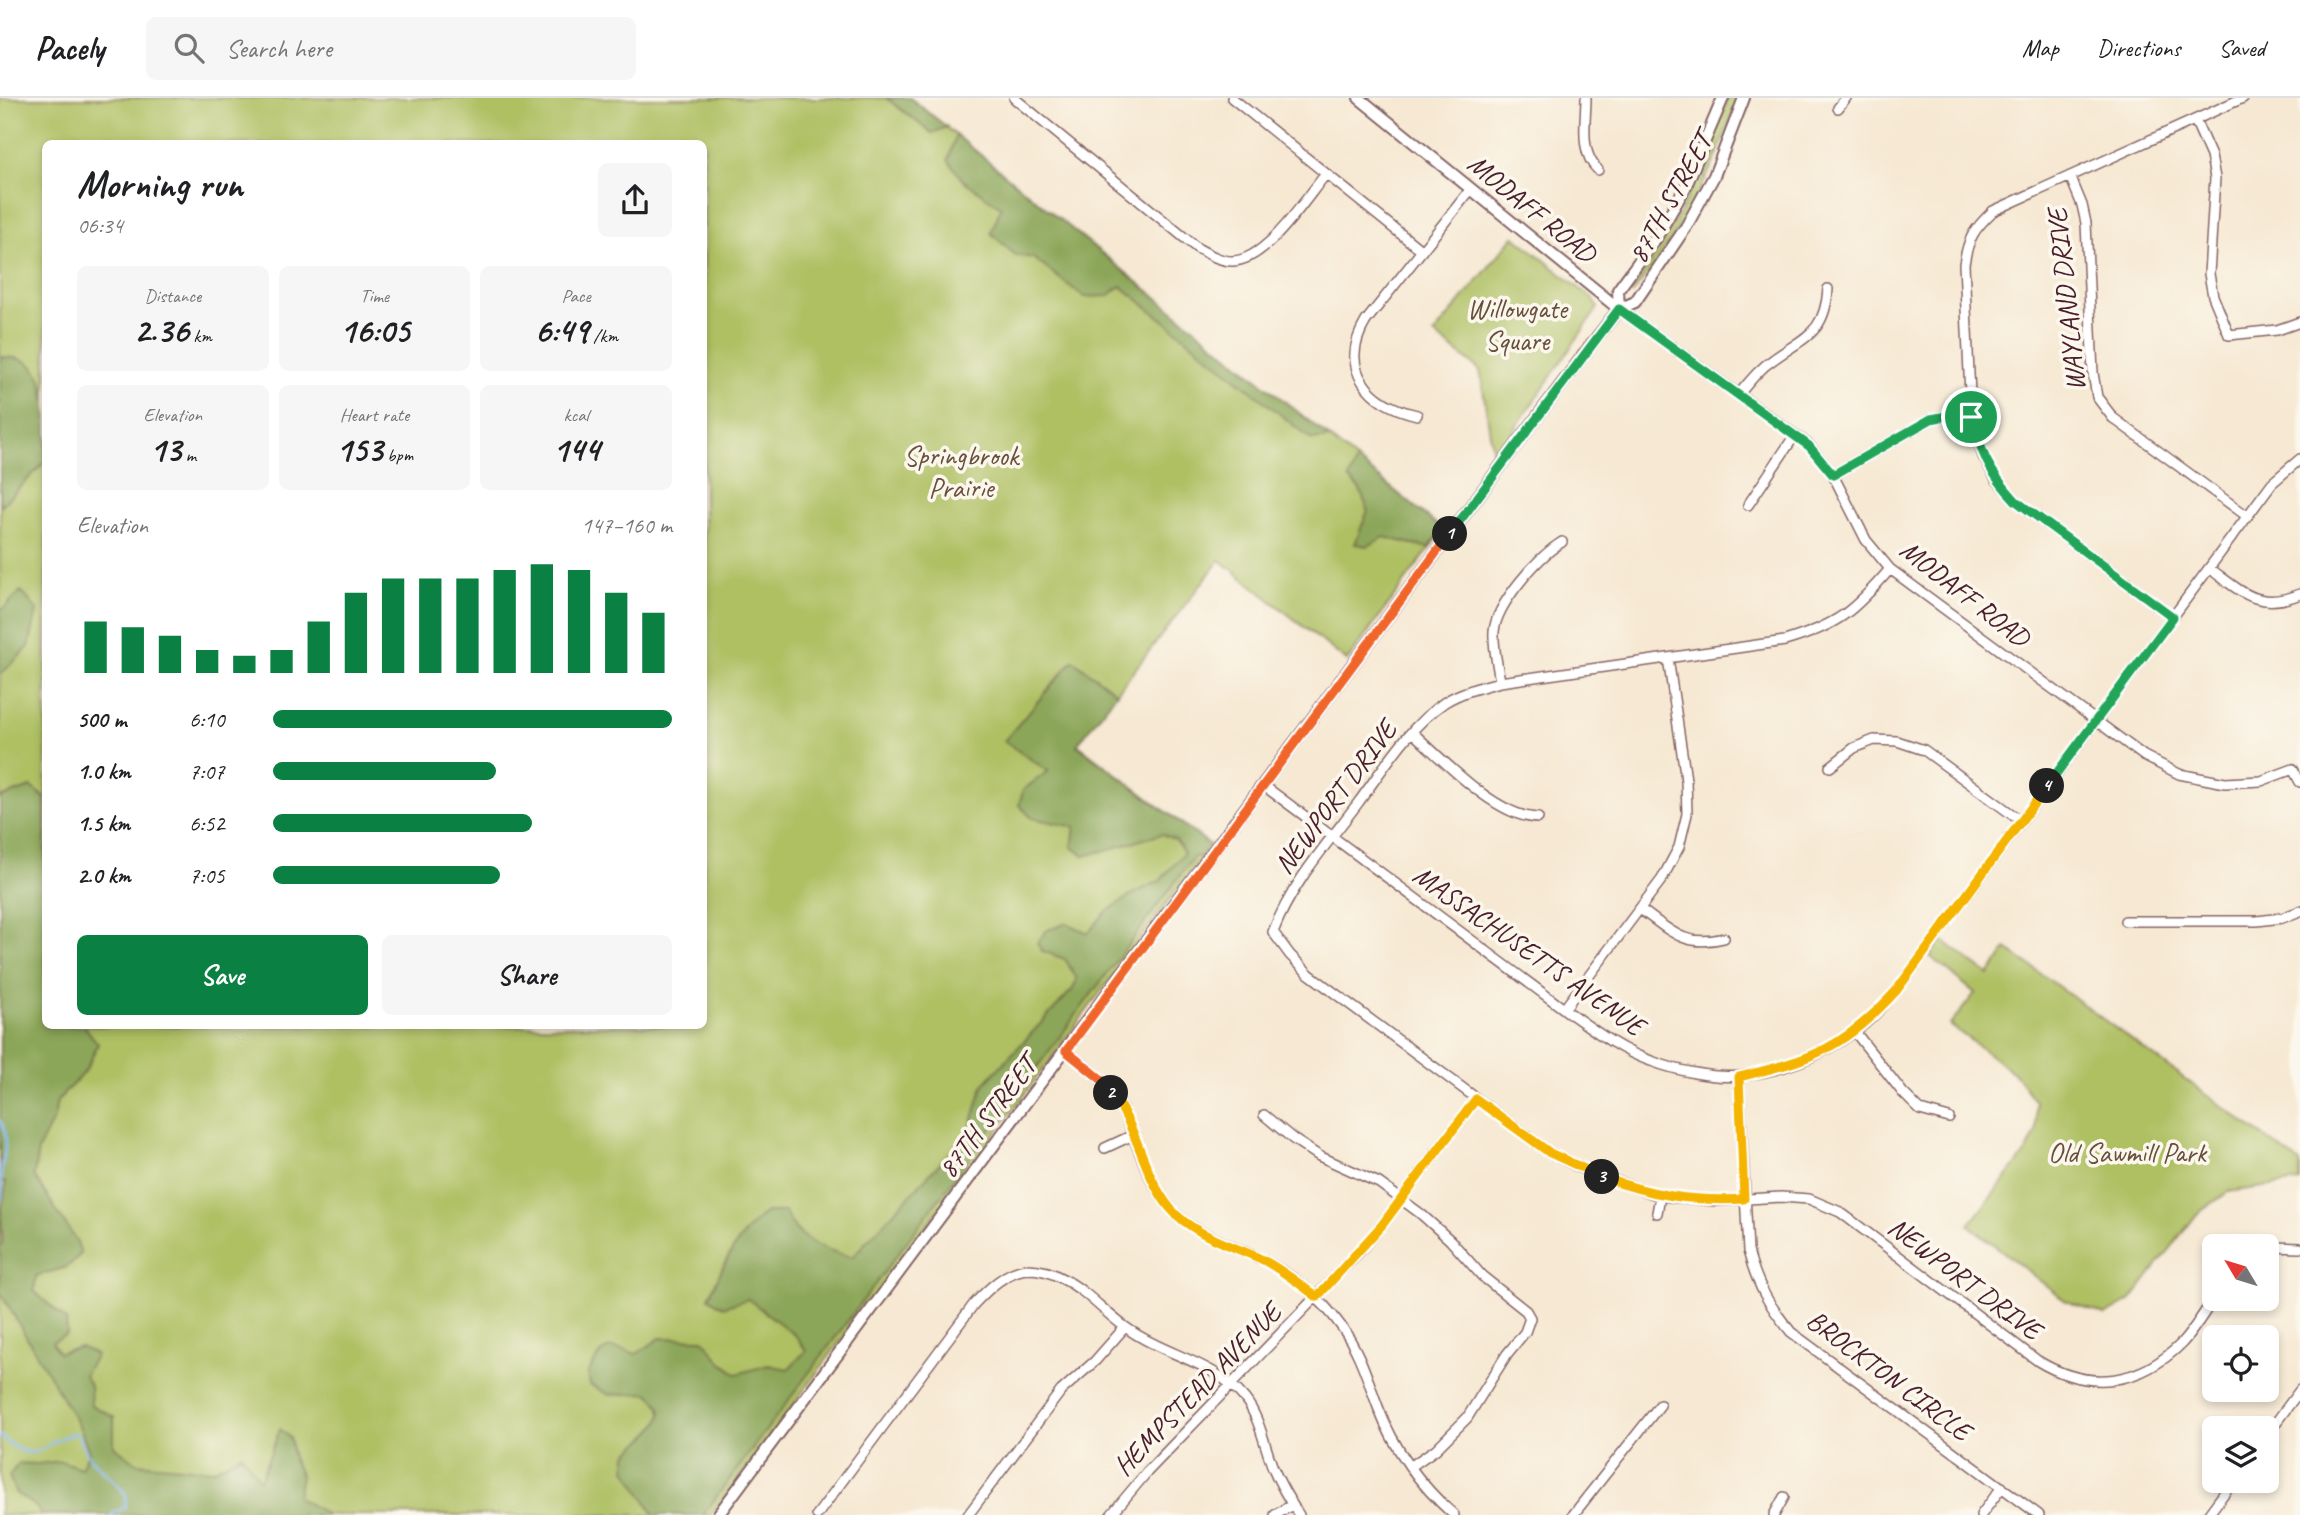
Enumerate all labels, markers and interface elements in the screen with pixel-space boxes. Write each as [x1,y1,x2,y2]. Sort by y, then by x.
search box [146,17,636,80]
text: Pacely [35,27,104,69]
icon: search [170,29,208,67]
text: Search here [226,32,332,65]
text: Map [2022,33,2059,63]
text: Directions [2097,33,2180,63]
text: Saved [2218,33,2265,63]
street label: 87TH STREET [1620,121,1724,269]
street label: MODAFF ROAD [1461,146,1605,272]
text: Morning run [77,161,243,208]
button: share [598,163,672,237]
street label: WAYLAND DRIVE [2039,204,2093,393]
text: 06:34 [77,211,123,240]
text: Distance [144,284,201,308]
text: Time [360,284,389,308]
text: Pace [562,284,591,308]
park label: Willowgate Square [1467,291,1569,358]
text: 2.36 [134,308,189,353]
text: 16:05 [339,308,410,353]
text: 6:49 [534,308,589,353]
text: km [189,324,212,348]
text: /km [589,324,618,348]
pin [1941,387,2001,447]
icon: arrive [1952,398,1990,436]
text: Elevation [144,403,202,427]
text: Heart rate [340,403,409,427]
text: kcal [564,403,589,427]
text: 13 [149,427,181,472]
text: 153 [336,427,383,472]
text: 144 [553,427,600,472]
park label: Springbrook Prairie [904,438,1021,505]
text: m [181,443,196,467]
text: bpm [383,443,413,467]
text: Elevation [77,511,148,540]
text: 147–160 m [581,511,672,540]
pin: 1 [1432,516,1468,551]
text: 1 [1445,521,1454,545]
street label: MODAFF ROAD [1893,532,2039,656]
text: 500 m [77,705,126,734]
text: 6:10 [189,705,225,734]
street label: NEWPORT DRIVE [1266,711,1406,881]
text: 1.0 km [77,757,131,786]
text: 7:07 [189,757,225,786]
pin: 4 [2030,768,2064,804]
text: 4 [2042,773,2051,797]
text: 1.5 km [77,809,130,838]
text: 6:52 [189,809,225,838]
street label: MASSACHUSETTS AVENUE [1407,857,1654,1045]
text: 2.0 km [77,861,131,890]
text: 7:05 [189,861,225,890]
button: Save [77,935,368,1015]
button: Share [382,935,672,1015]
street label: 87TH STREET [930,1043,1048,1185]
pin: 2 [1094,1076,1128,1110]
text: 2 [1106,1080,1115,1104]
park label: Old Sawmill Park [2048,1135,2208,1170]
pin: 3 [1584,1160,1620,1194]
text: 3 [1597,1164,1606,1188]
street label: NEWPORT DRIVE [1881,1209,2051,1349]
north arrow [2202,1234,2278,1311]
map controls [2202,1234,2279,1493]
street label: HEMPSTEAD AVENUE [1106,1293,1291,1483]
street label: BROCKTON CIRCLE [1800,1302,1981,1450]
button: locate [2202,1325,2279,1402]
button: layers [2202,1416,2279,1493]

